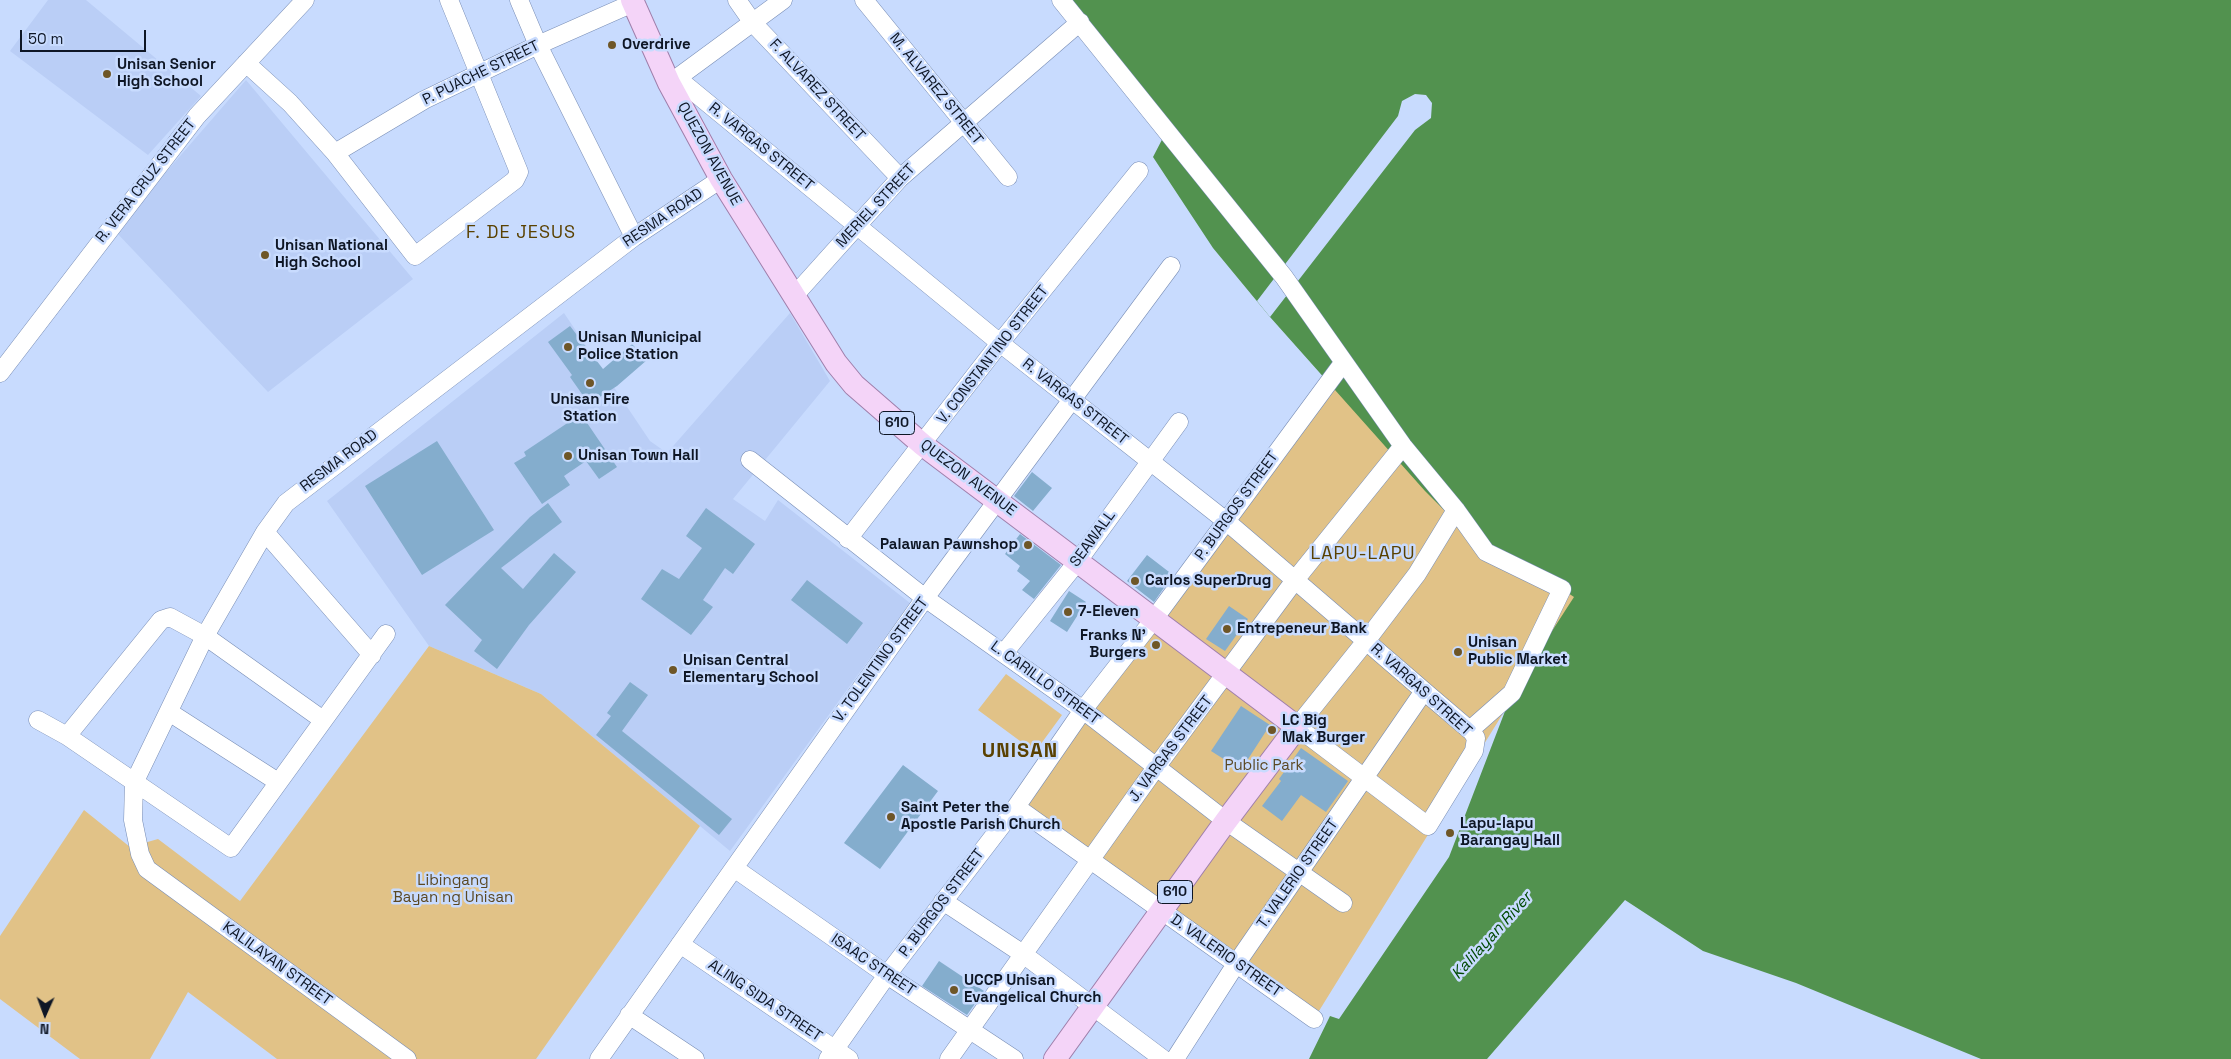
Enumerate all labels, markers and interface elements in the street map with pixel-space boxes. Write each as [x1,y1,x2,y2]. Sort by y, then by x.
scale bar [22,20,149,52]
text: 50 m [28,29,63,48]
street label: M. ALVAREZ STREET [886,30,986,148]
place label: Overdrive [622,36,691,54]
street label: F. ALVAREZ STREET [765,36,869,144]
street label: P. PUACHE STREET [420,37,542,109]
marker: Overdrive [606,39,618,51]
place label: Unisan Senior High School [117,56,216,91]
marker: Unisan Senior High School [101,68,113,80]
street label: QUEZON AVENUE [673,99,745,209]
street label: R. VARGAS STREET [705,99,817,195]
street label: R. VERA CRUZ STREET [92,116,200,246]
street label: MERIEL STREET [833,160,919,252]
street label: RESMA ROAD [620,185,706,251]
district label: F. DE JESUS [465,222,577,244]
place label: Unisan National High School [275,237,388,272]
marker: Unisan National High School [259,249,271,261]
street label: V. CONSTANTINO STREET [933,282,1053,428]
place label: Unisan Municipal Police Station [578,329,702,364]
marker: Unisan Municipal Police Station [562,341,574,353]
street label: R. VARGAS STREET [1018,355,1132,449]
marker: Unisan Fire Station [584,377,596,389]
place label: Unisan Fire Station [550,391,630,426]
road number: 610 [880,412,914,434]
street label: RESMA ROAD [297,426,381,496]
street label: QUEZON AVENUE [916,436,1020,520]
place label: Unisan Town Hall [578,447,699,465]
street label: P. BURGOS STREET [1191,448,1283,564]
marker: Unisan Town Hall [562,450,574,462]
street label: SEAWALL [1067,507,1119,571]
place label: Palawan Pawnshop [880,536,1018,554]
marker: Palawan Pawnshop [1022,539,1034,551]
district label: LAPU-LAPU [1309,543,1417,565]
place label: Carlos SuperDrug [1145,572,1271,590]
marker: Carlos SuperDrug [1129,575,1141,587]
street label: V. TOLENTINO STREET [830,594,932,726]
place label: 7-Eleven [1078,603,1139,621]
marker: 7-Eleven [1062,606,1074,618]
place label: Entrepeneur Bank [1237,620,1367,638]
marker: Entrepeneur Bank [1221,623,1233,635]
place label: Franks N' Burgers [1080,627,1146,662]
place label: Unisan Public Market [1468,634,1568,669]
street label: L. CARILLO STREET [987,637,1103,729]
marker: Franks N' Burgers [1150,639,1162,651]
street label: R. VARGAS STREET [1367,640,1475,740]
marker: Unisan Public Market [1452,646,1464,658]
place label: Unisan Central Elementary School [683,652,818,687]
marker: Unisan Central Elementary School [667,664,679,676]
street label: J. VARGAS STREET [1125,692,1217,806]
place label: LC Big Mak Burger [1282,712,1365,747]
marker: LC Big Mak Burger [1266,724,1278,736]
district label: UNISAN [981,740,1059,764]
park label: Public Park [1224,757,1304,775]
place label: Saint Peter the Apostle Parish Church [901,799,1060,834]
marker: Saint Peter the Apostle Parish Church [885,811,897,823]
place label: Lapu-lapu Barangay Hall [1460,815,1560,850]
street label: T. VALERIO STREET [1254,816,1342,932]
marker: Lapu-lapu Barangay Hall [1444,827,1456,839]
street label: P. BURGOS STREET [896,846,988,960]
park label: Libingang Bayan ng Unisan [393,872,513,907]
road number: 610 [1158,880,1192,904]
water label: Kalilayan River [1448,889,1536,983]
street label: D. VALERIO STREET [1167,911,1285,1001]
street label: KALILAYAN STREET [219,918,335,1010]
street label: ISAAC STREET [827,930,919,1000]
street label: ALING SIDA STREET [705,956,825,1046]
place label: UCCP Unisan Evangelical Church [964,972,1101,1007]
marker: UCCP Unisan Evangelical Church [948,984,960,996]
north arrow [20,989,70,1039]
text: N [39,1020,49,1038]

